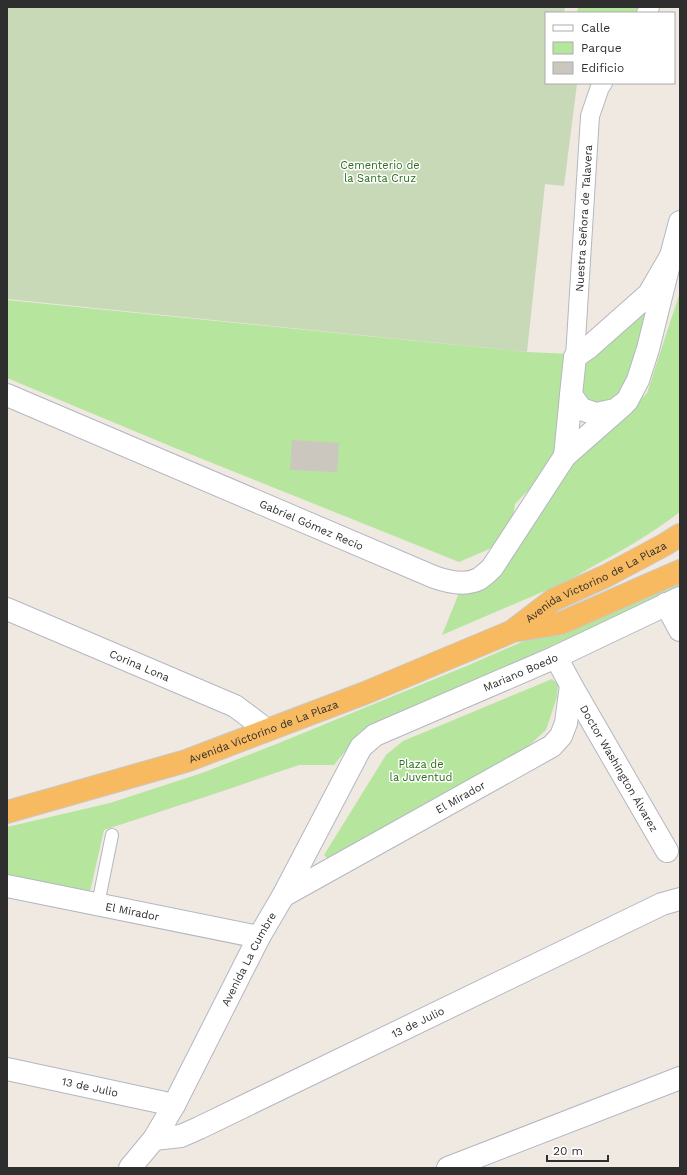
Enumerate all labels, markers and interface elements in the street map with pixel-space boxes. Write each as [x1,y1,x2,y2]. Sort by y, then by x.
legend [545,12,675,84]
text: Calle [581,21,610,35]
text: Parque [581,41,622,55]
text: Edificio [581,61,624,75]
street label: Nuestra Señora de Talavera [573,144,595,292]
park label: Cementerio de la Santa Cruz [340,159,420,185]
street label: Gabriel Gómez Recio [257,497,366,553]
street label: Avenida Victorino de La Plaza [523,538,669,625]
street label: Corina Lona [107,647,172,684]
street label: Mariano Boedo [481,650,560,694]
street label: Avenida Victorino de La Plaza [187,697,340,766]
street label: Doctor Washington Álvarez [577,703,661,834]
park label: Plaza de la Juventud [390,758,452,784]
street label: El Mirador [433,778,488,816]
street label: El Mirador [104,900,161,923]
street label: Avenida La Cumbre [219,910,279,1008]
street label: 13 de Julio [389,1004,446,1040]
street label: 13 de Julio [61,1075,119,1099]
scale bar [547,1137,608,1163]
text: 20 m [553,1144,583,1158]

